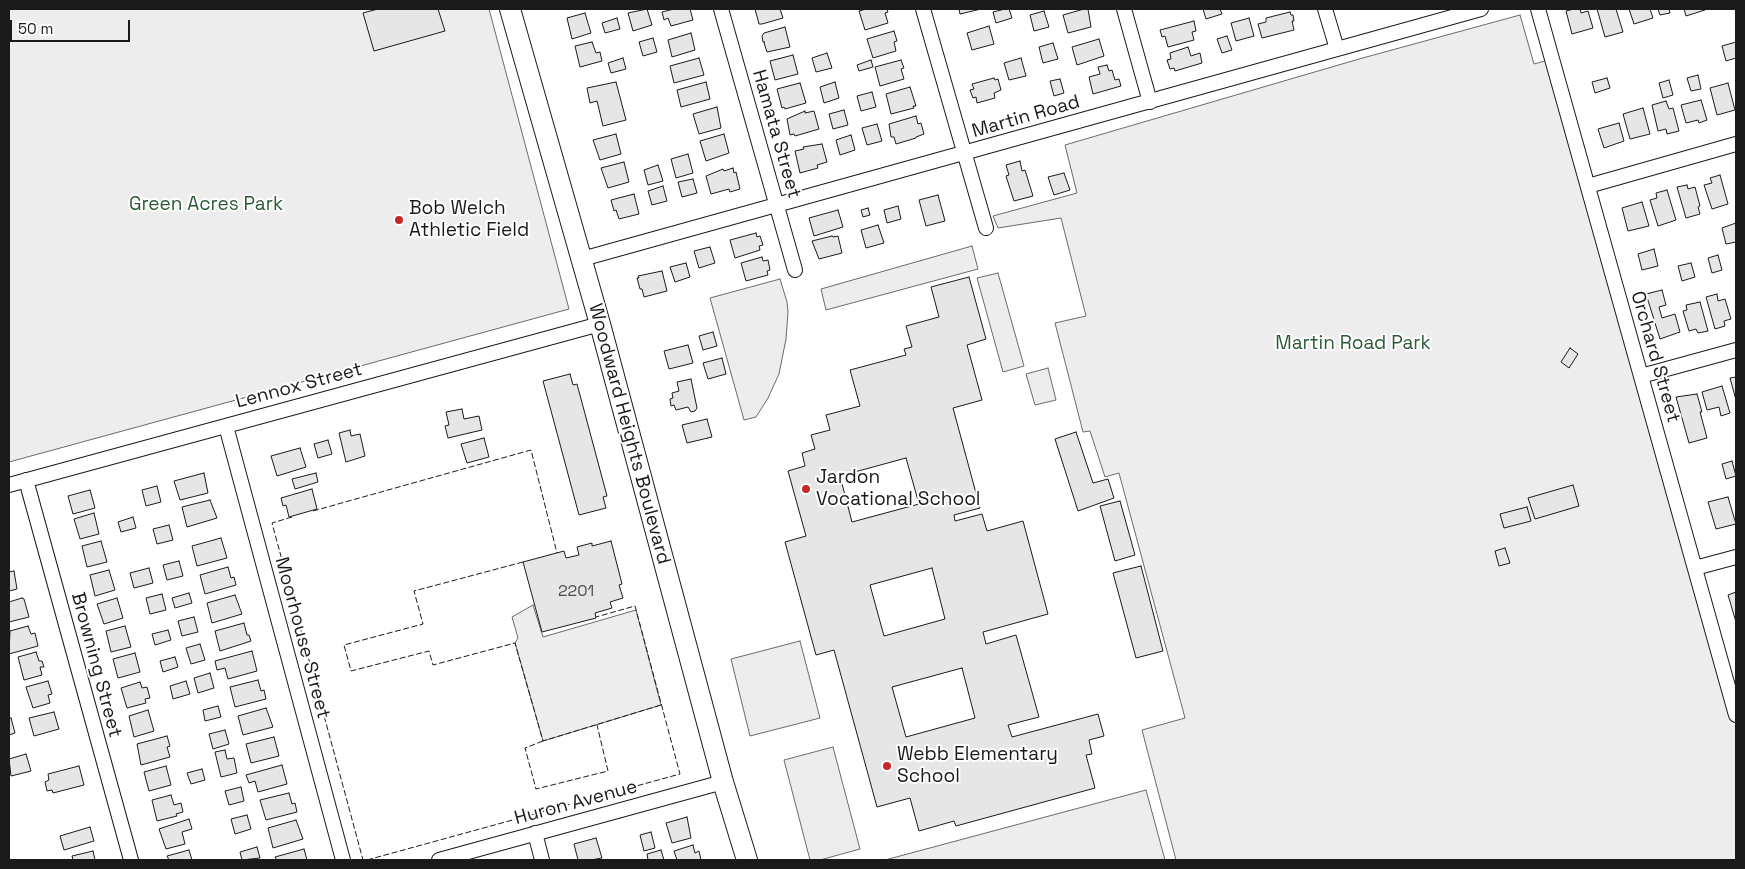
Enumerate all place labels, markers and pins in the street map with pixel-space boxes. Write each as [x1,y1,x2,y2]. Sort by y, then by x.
place label: Bob Welch Athletic Field [409,198,529,242]
marker: Bob Welch Athletic Field [393,214,405,226]
place label: Jardon Vocational School [816,467,981,511]
marker: Jardon Vocational School [800,483,812,495]
place label: Webb Elementary School [897,744,1058,788]
marker: Webb Elementary School [881,760,893,772]

